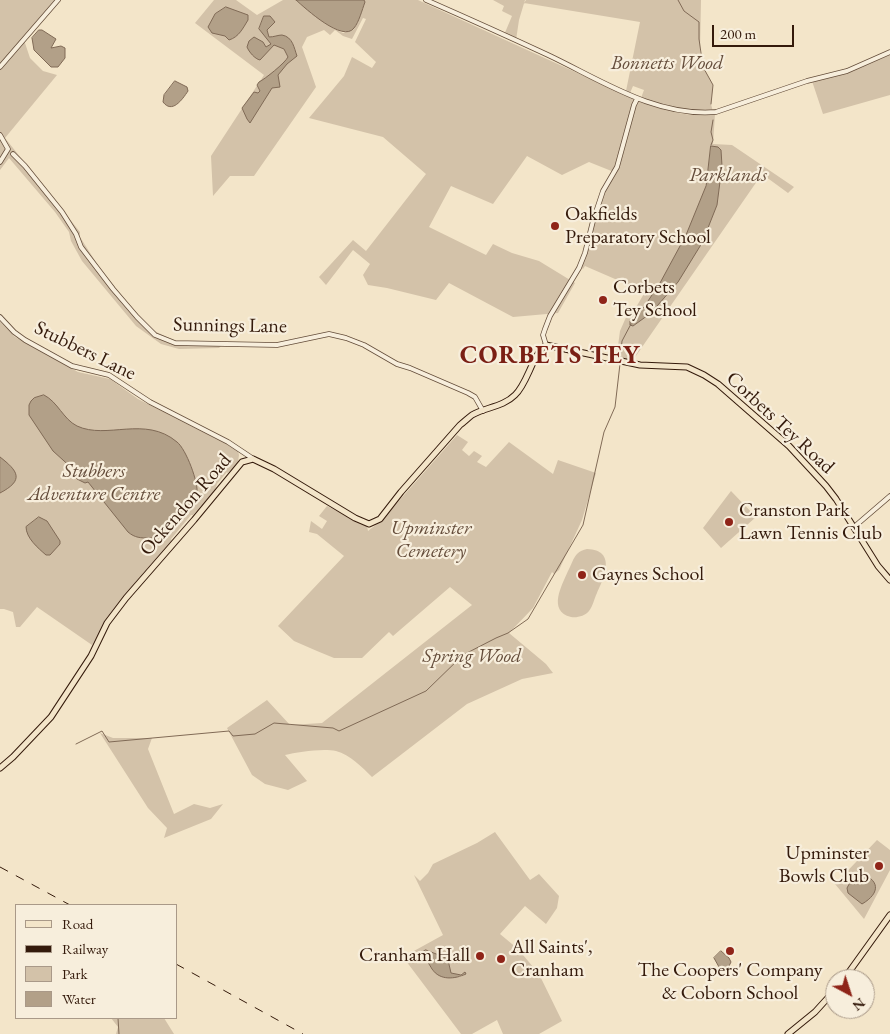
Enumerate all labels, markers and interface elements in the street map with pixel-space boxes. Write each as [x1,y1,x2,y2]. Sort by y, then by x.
scale bar [715,15,798,47]
text: 200 m [720,24,756,43]
park label: Bonnetts Wood [611,52,723,76]
park label: Parklands [689,164,767,188]
place label: Oakfields Preparatory School [565,203,711,250]
marker: Oakfields Preparatory School [549,220,561,232]
place label: Corbets Tey School [613,276,697,323]
marker: Corbets Tey School [597,294,609,306]
street label: Sunnings Lane [173,313,287,339]
street label: Stubbers Lane [30,316,140,386]
district label: CORBETS TEY [458,341,642,371]
street label: Corbets Tey Road [721,367,839,479]
street label: Ockendon Road [135,449,237,561]
park label: Stubbers Adventure Centre [28,460,160,507]
place label: Cranston Park Lawn Tennis Club [739,499,882,546]
marker: Cranston Park Lawn Tennis Club [723,516,735,528]
park label: Upminster Cemetery [391,517,471,564]
place label: Gaynes School [592,563,704,587]
marker: Gaynes School [576,569,588,581]
park label: Spring Wood [423,645,521,669]
place label: Upminster Bowls Club [779,842,869,889]
marker: Upminster Bowls Club [873,860,885,872]
legend [15,904,178,1019]
text: Road [62,914,93,933]
place label: All Saints', Cranham [511,936,593,983]
text: Railway [62,939,108,958]
place label: Cranham Hall [359,944,470,968]
marker: The Coopers' Company & Coborn School [724,945,736,957]
marker: Cranham Hall [474,950,486,962]
marker: All Saints', Cranham [495,953,507,965]
place label: The Coopers' Company & Coborn School [638,959,822,1006]
text: Park [62,964,88,983]
north arrow [825,969,875,1019]
text: Water [62,989,96,1008]
text: N [849,994,869,1015]

